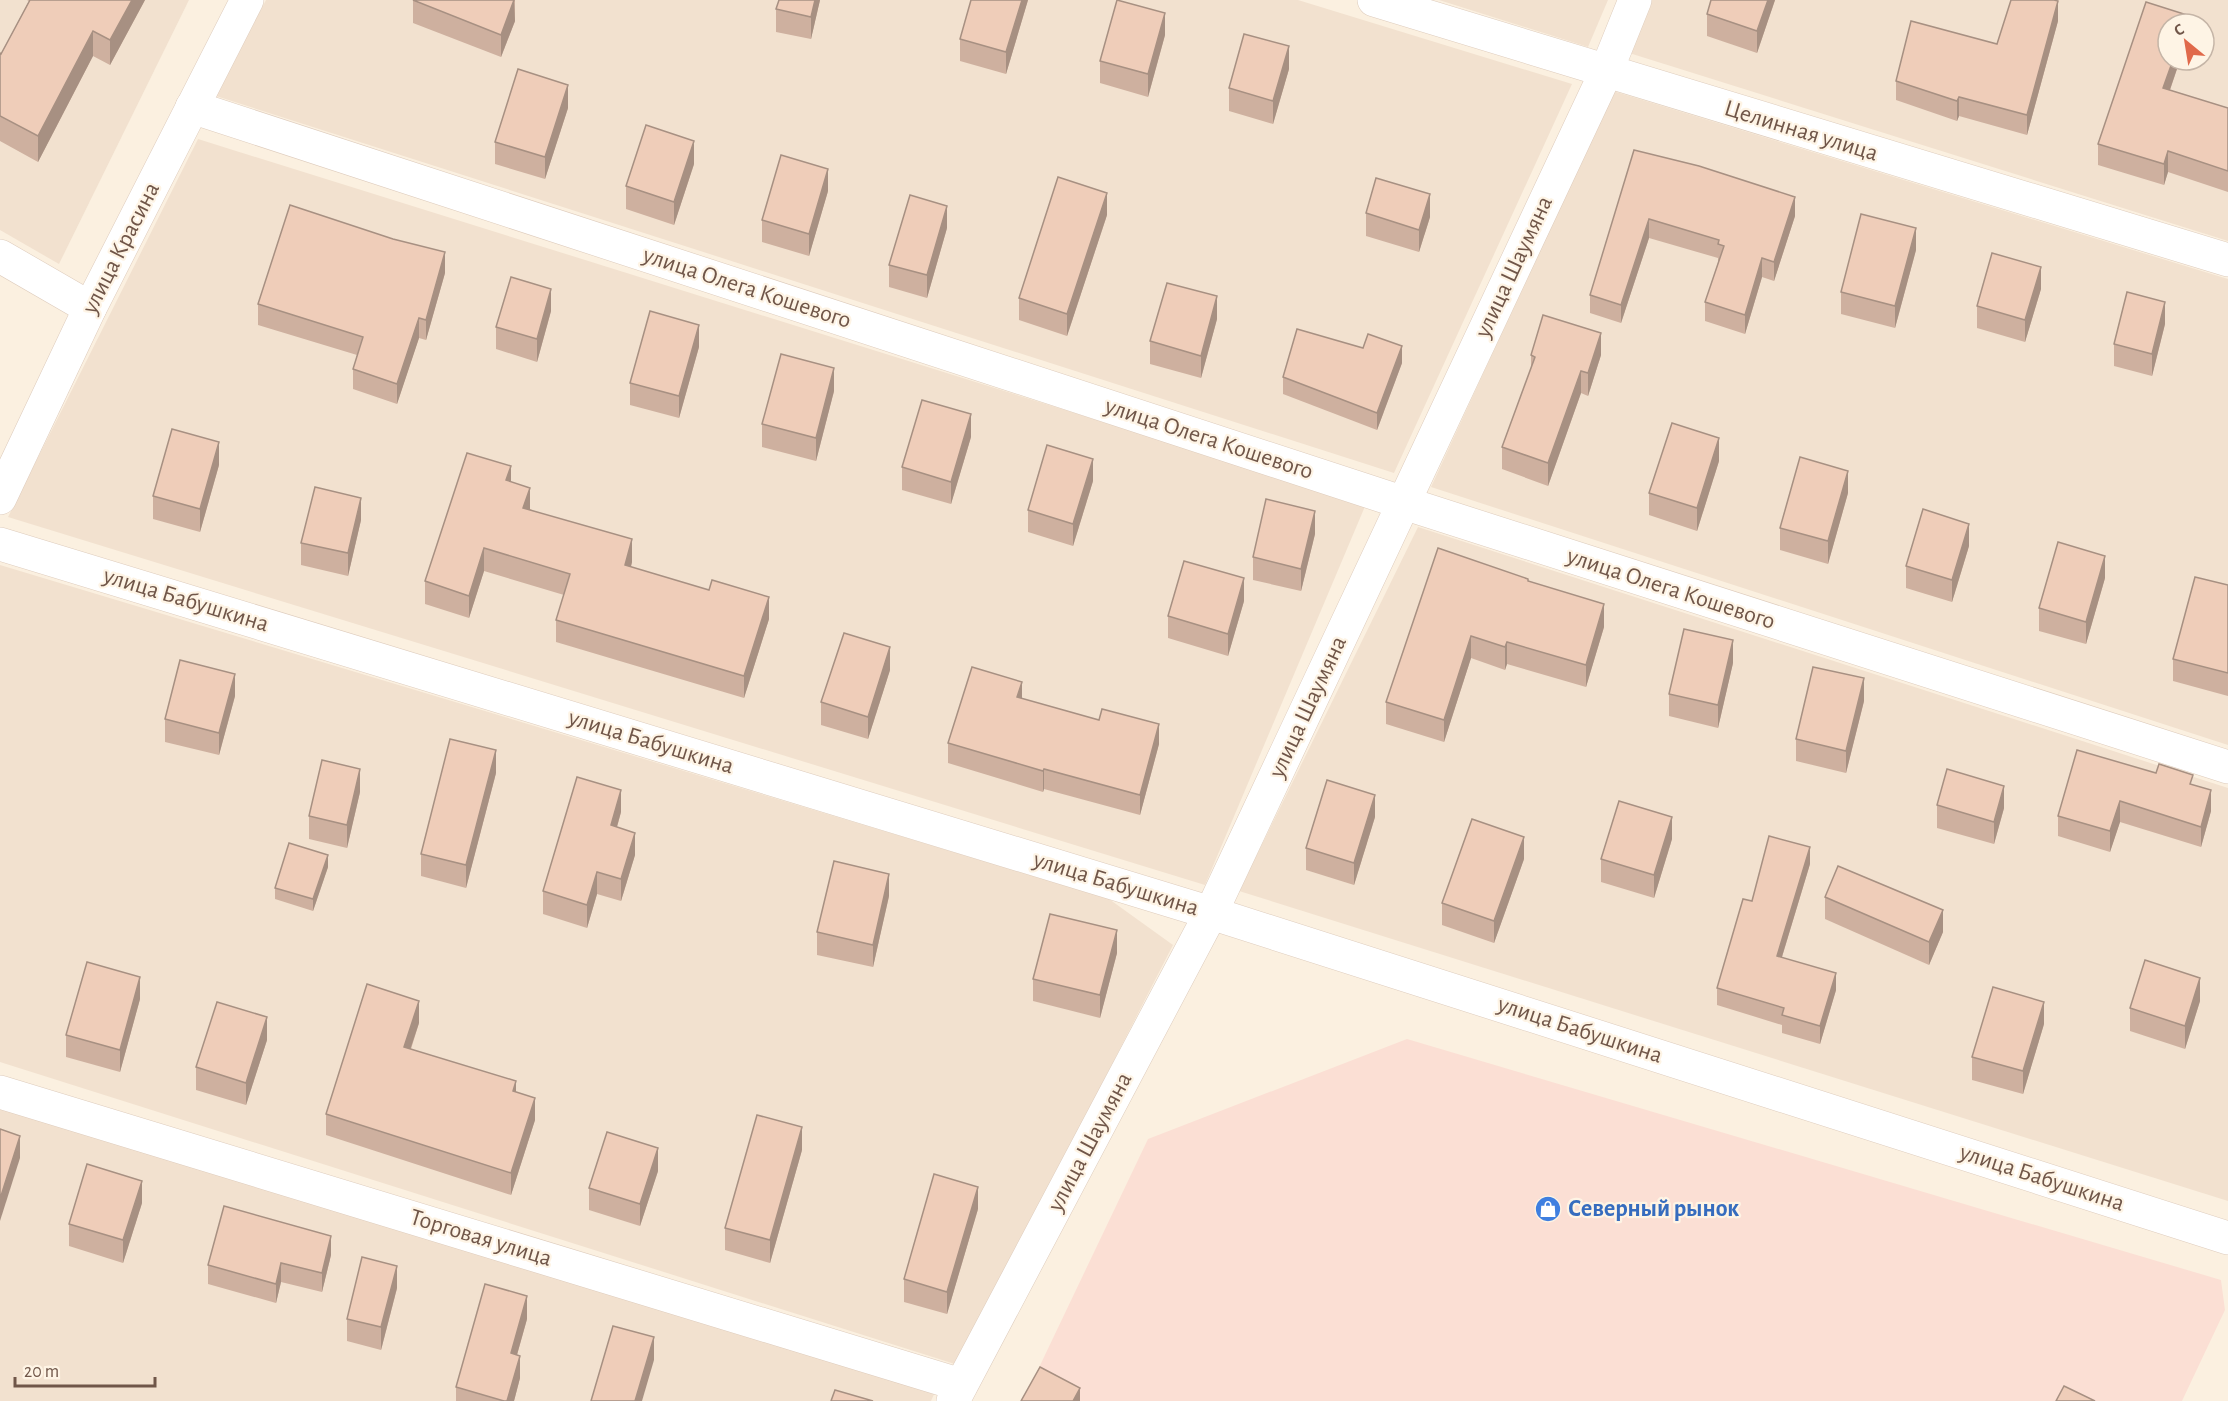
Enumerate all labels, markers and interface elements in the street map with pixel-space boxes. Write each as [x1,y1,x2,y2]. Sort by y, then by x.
north arrow [2156,12,2216,72]
text: С [2171,21,2187,39]
street label: Целинная улица [1721,96,1881,166]
street label: улица Красина [77,179,164,318]
street label: улица Шаумяна [1470,192,1557,342]
street label: улица Олега Кошевого [639,243,854,333]
street label: улица Олега Кошевого [1101,394,1316,484]
street label: улица Олега Кошевого [1563,544,1778,634]
street label: улица Бабушкина [100,563,272,637]
street label: улица Шаумяна [1264,632,1351,782]
street label: улица Бабушкина [565,705,737,779]
street label: улица Бабушкина [1030,847,1202,921]
street label: улица Бабушкина [1494,992,1665,1068]
street label: улица Шаумяна [1043,1069,1137,1216]
street label: улица Бабушкина [1956,1140,2127,1216]
shop icon: Северный рынок [1533,1194,1563,1224]
place label: Северный рынок [1568,1197,1739,1221]
street label: Торговая улица [407,1205,555,1271]
scale bar [15,1350,154,1388]
text: 20 m [24,1363,59,1381]

